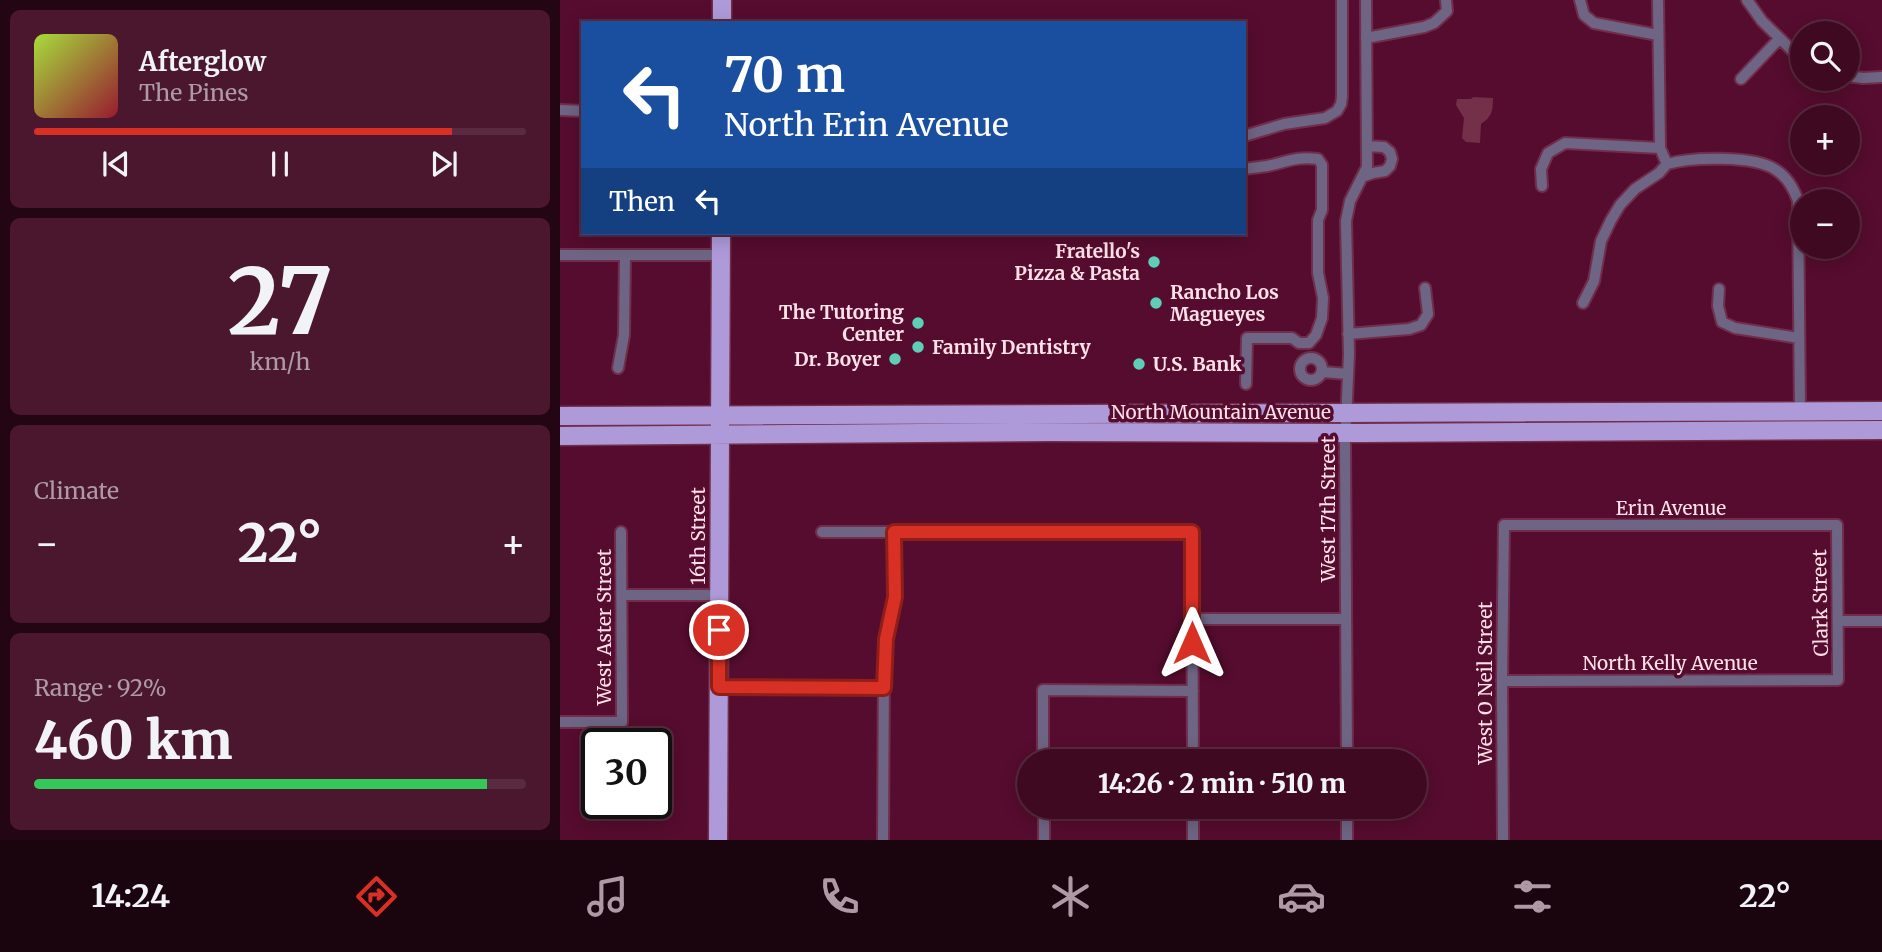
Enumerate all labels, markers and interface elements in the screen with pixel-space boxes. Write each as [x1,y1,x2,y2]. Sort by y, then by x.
map controls [1790,21,1860,259]
button: search [1790,21,1860,91]
text: 70 m [724,44,845,105]
text: Afterglow [139,45,266,78]
icon: left [609,49,700,140]
text: The Pines [139,78,249,107]
text: North Erin Avenue [724,105,1009,145]
button: + [1790,105,1860,175]
icon: previous [97,145,135,183]
icon: pause [261,145,299,183]
icon: next [425,145,463,183]
icon: left [689,182,727,220]
text: Then [609,185,675,218]
button: − [1790,189,1860,259]
place label: Fratello's Pizza & Pasta [1014,239,1140,285]
text: 27 [227,244,333,359]
marker: Fratello's Pizza & Pasta [1146,254,1162,270]
place label: Rancho Los Magueyes [1170,280,1279,326]
marker: Rancho Los Magueyes [1148,295,1164,311]
place label: The Tutoring Center [779,300,904,346]
marker: The Tutoring Center [910,315,926,331]
place label: Family Dentistry [932,335,1091,359]
marker: Family Dentistry [910,339,926,355]
text: km/h [250,347,310,376]
place label: Dr. Boyer [794,347,881,371]
marker: Dr. Boyer [887,351,903,367]
place label: U.S. Bank [1153,352,1242,376]
marker: U.S. Bank [1131,356,1147,372]
street label: North Mountain Avenue [1111,400,1331,424]
street label: West 17th Street [1316,435,1340,583]
text: Climate [34,476,119,505]
street label: 16th Street [686,486,710,585]
street label: Erin Avenue [1616,496,1726,520]
text: 22° [238,511,322,576]
text: − [34,520,59,567]
text: + [501,520,526,567]
street label: West Aster Street [592,548,616,706]
street label: Clark Street [1807,549,1833,657]
pin [689,600,749,660]
street label: West O Neil Street [1473,601,1497,765]
position arrow [1155,606,1229,680]
icon: arrive [700,611,738,649]
street label: North Kelly Avenue [1582,651,1758,675]
text: Range · 92% [34,673,167,702]
text: 460 km [34,708,233,773]
speed limit sign: 30 [581,728,672,819]
text: 14:26 · 2 min · 510 m [1098,767,1346,800]
icon: directions [352,872,401,921]
icon: music [583,872,632,921]
icon: phone [815,872,864,921]
icon: climate [1046,872,1095,921]
icon: car [1277,872,1326,921]
icon: filters [1508,872,1557,921]
text: 14:24 [91,876,170,916]
text: 22° [1739,876,1791,916]

